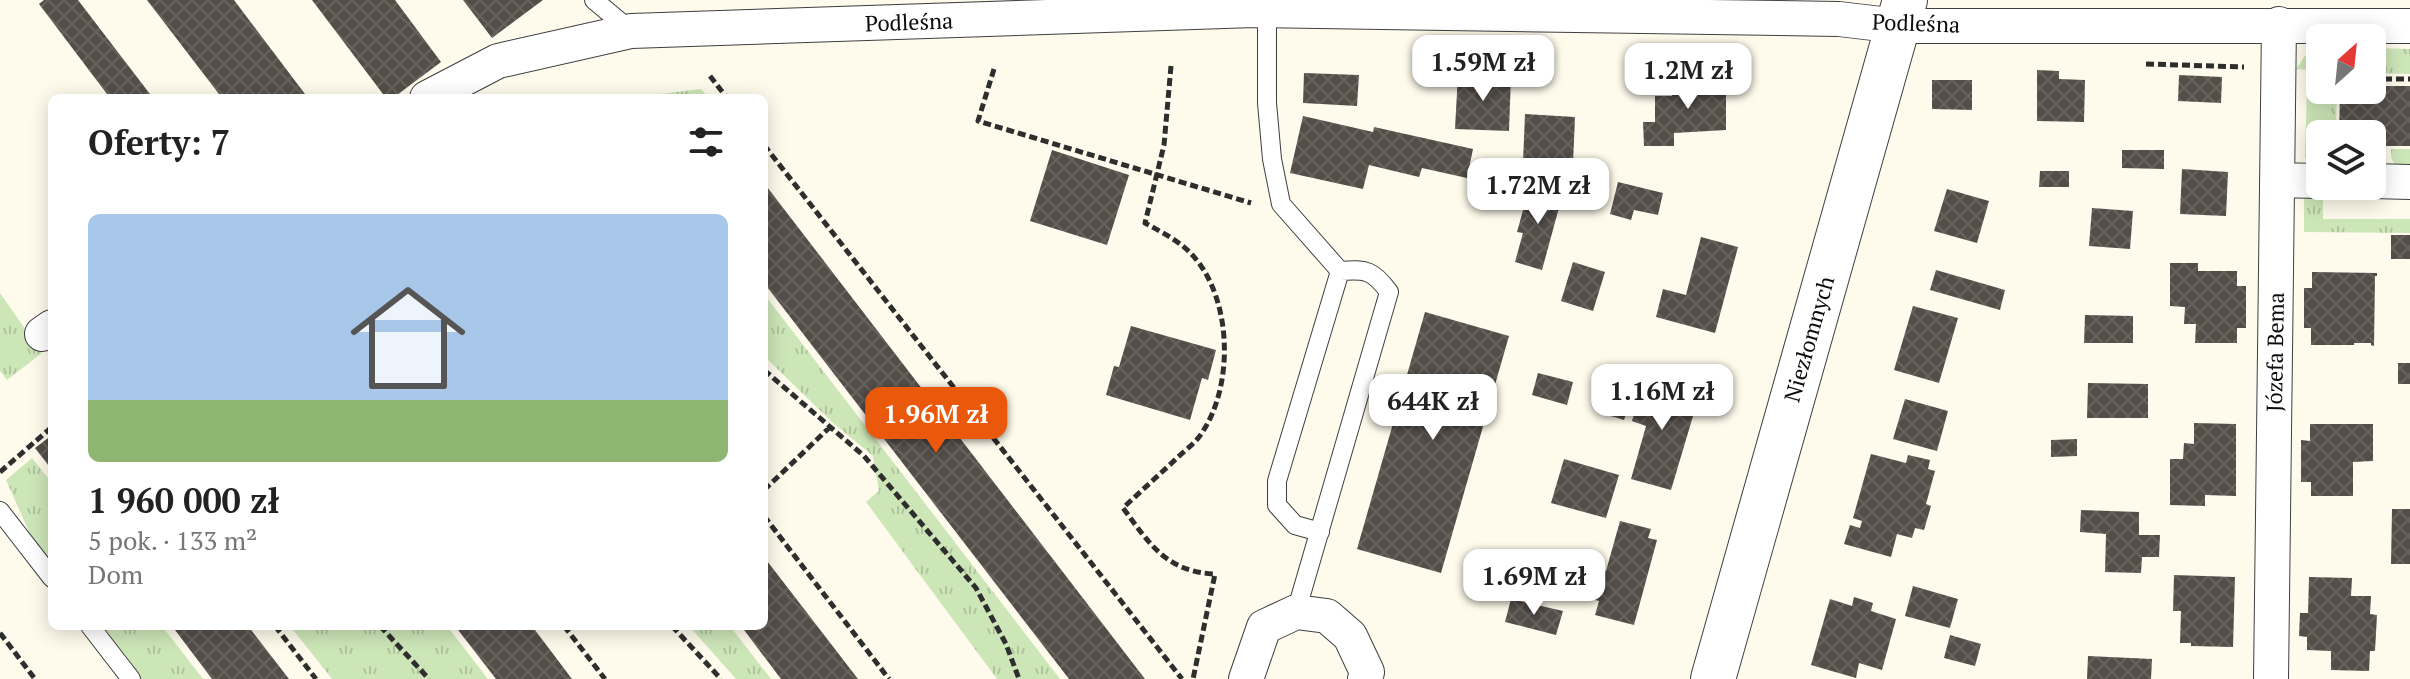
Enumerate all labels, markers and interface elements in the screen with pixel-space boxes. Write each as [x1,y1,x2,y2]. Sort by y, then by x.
street label: Podleśna [864,5,954,38]
street label: Podleśna [1871,6,1961,39]
north arrow [2306,24,2386,104]
map controls [2306,24,2386,200]
pin: 1.59M zł [1400,35,1566,103]
pin: 1.2M zł [1614,43,1762,111]
text: 1.59M zł [1430,44,1536,78]
text: 1.2M zł [1643,52,1733,86]
text: Oferty: 7 [88,120,230,165]
icon: filters [684,120,728,164]
button: layers [2306,120,2386,200]
pin: 1.72M zł [1455,158,1621,226]
text: 1.72M zł [1485,167,1591,201]
icon: home [336,266,480,410]
street label: Niezłomnych [1777,273,1840,405]
street label: Józefa Bema [2259,292,2290,412]
pin: 1.16M zł [1579,364,1745,432]
text: 1.16M zł [1609,373,1715,407]
pin: 644K zł [1359,374,1507,442]
text: 644K zł [1387,383,1479,417]
pin: 1.96M zł [853,387,1019,455]
text: 1.96M zł [883,396,989,430]
text: 1 960 000 zł [88,478,280,523]
text: 5 pok. · 133 m² [88,523,257,557]
pin: 1.69M zł [1451,549,1617,617]
text: Dom [88,557,143,591]
text: 1.69M zł [1481,558,1587,592]

